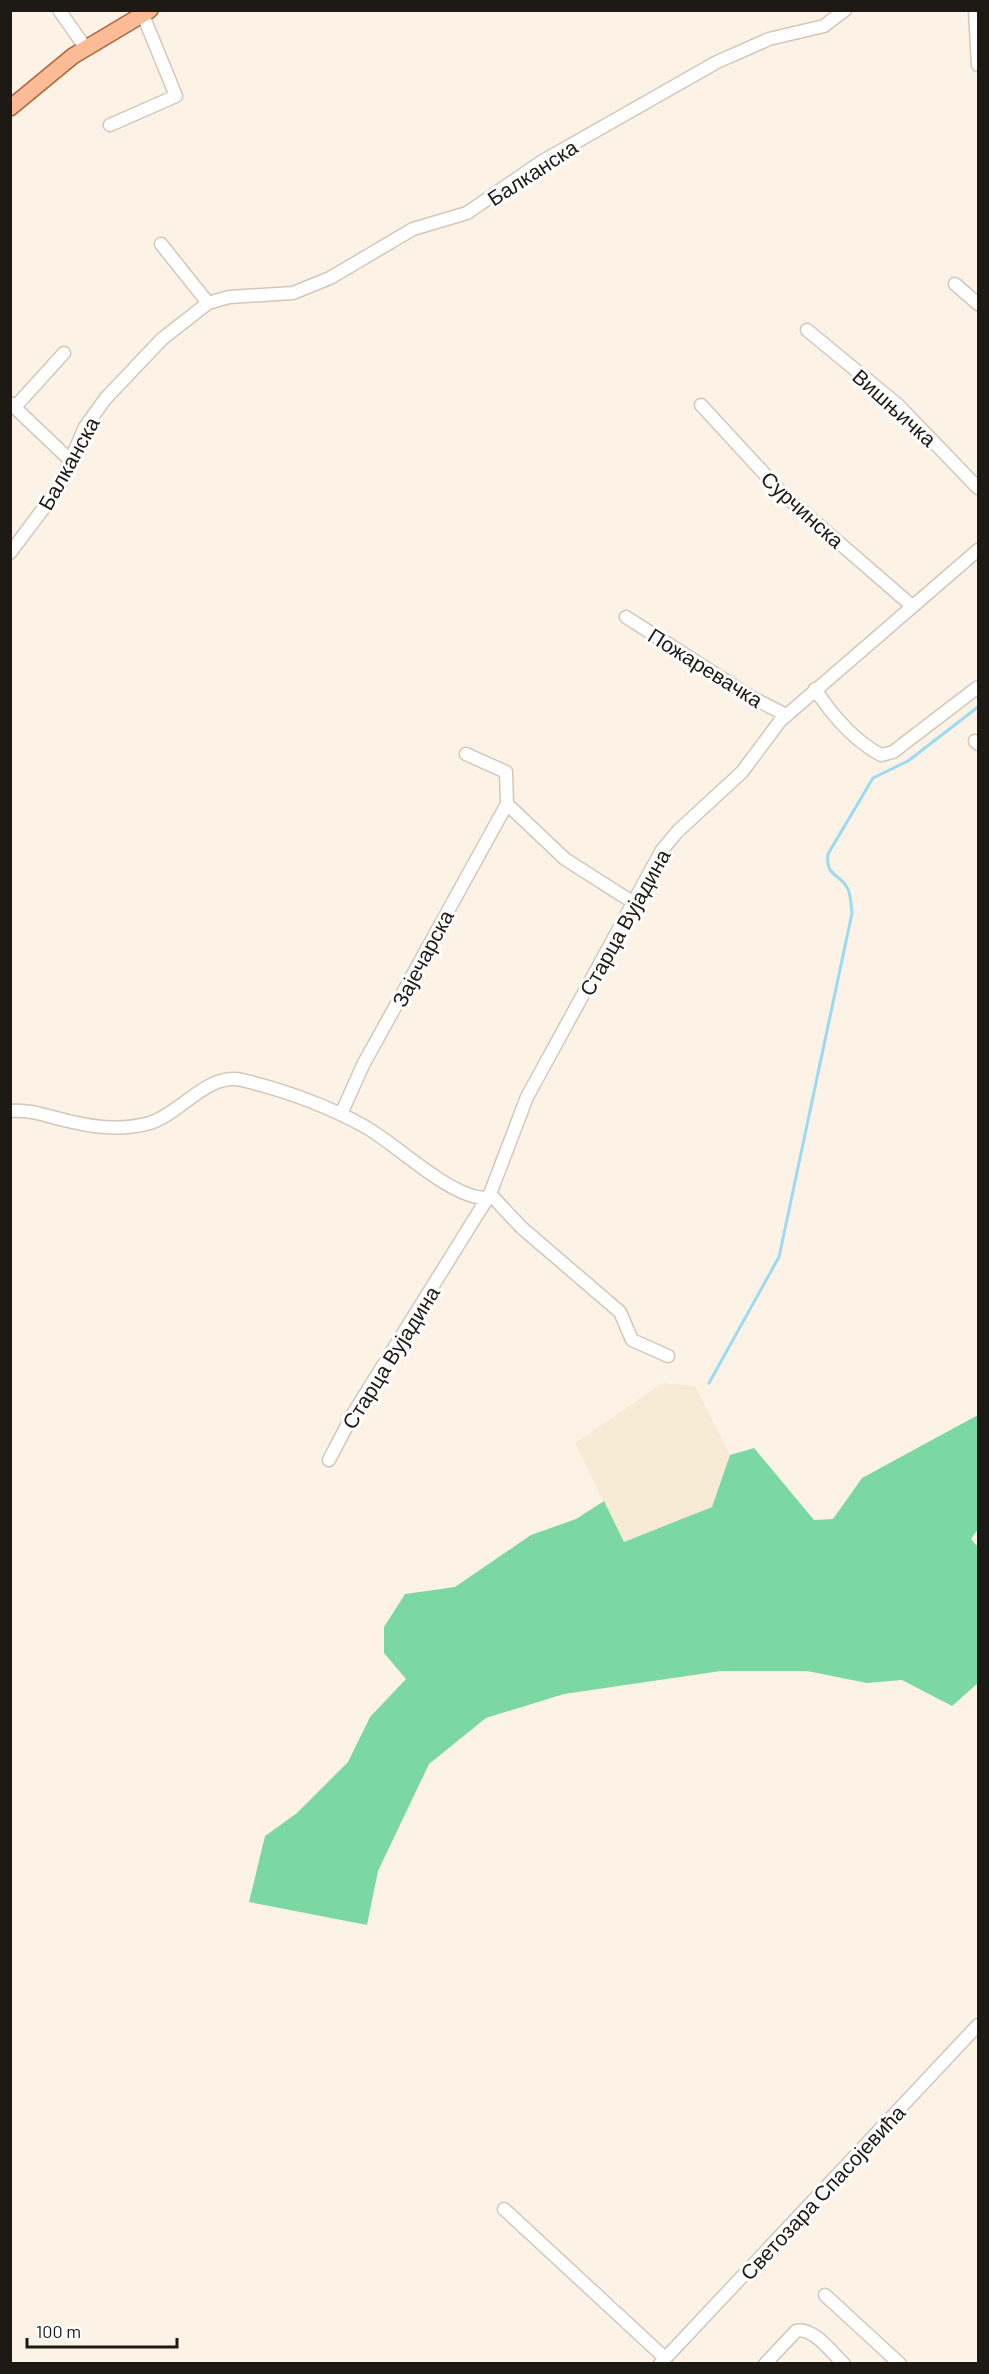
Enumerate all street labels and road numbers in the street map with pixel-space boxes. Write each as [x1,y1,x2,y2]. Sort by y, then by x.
street label: Балканска [482,133,582,210]
street label: Вишњичка [848,363,942,451]
street label: Балканска [32,412,104,514]
street label: Сурчинска [756,465,850,553]
street label: Пожаревачка [644,622,768,712]
street label: Старца Вујадина [573,844,675,1000]
street label: Зајечарска [386,905,458,1011]
street label: Старца Вујадина [336,1281,444,1433]
street label: Светозара Спасојевића [734,2099,910,2285]

